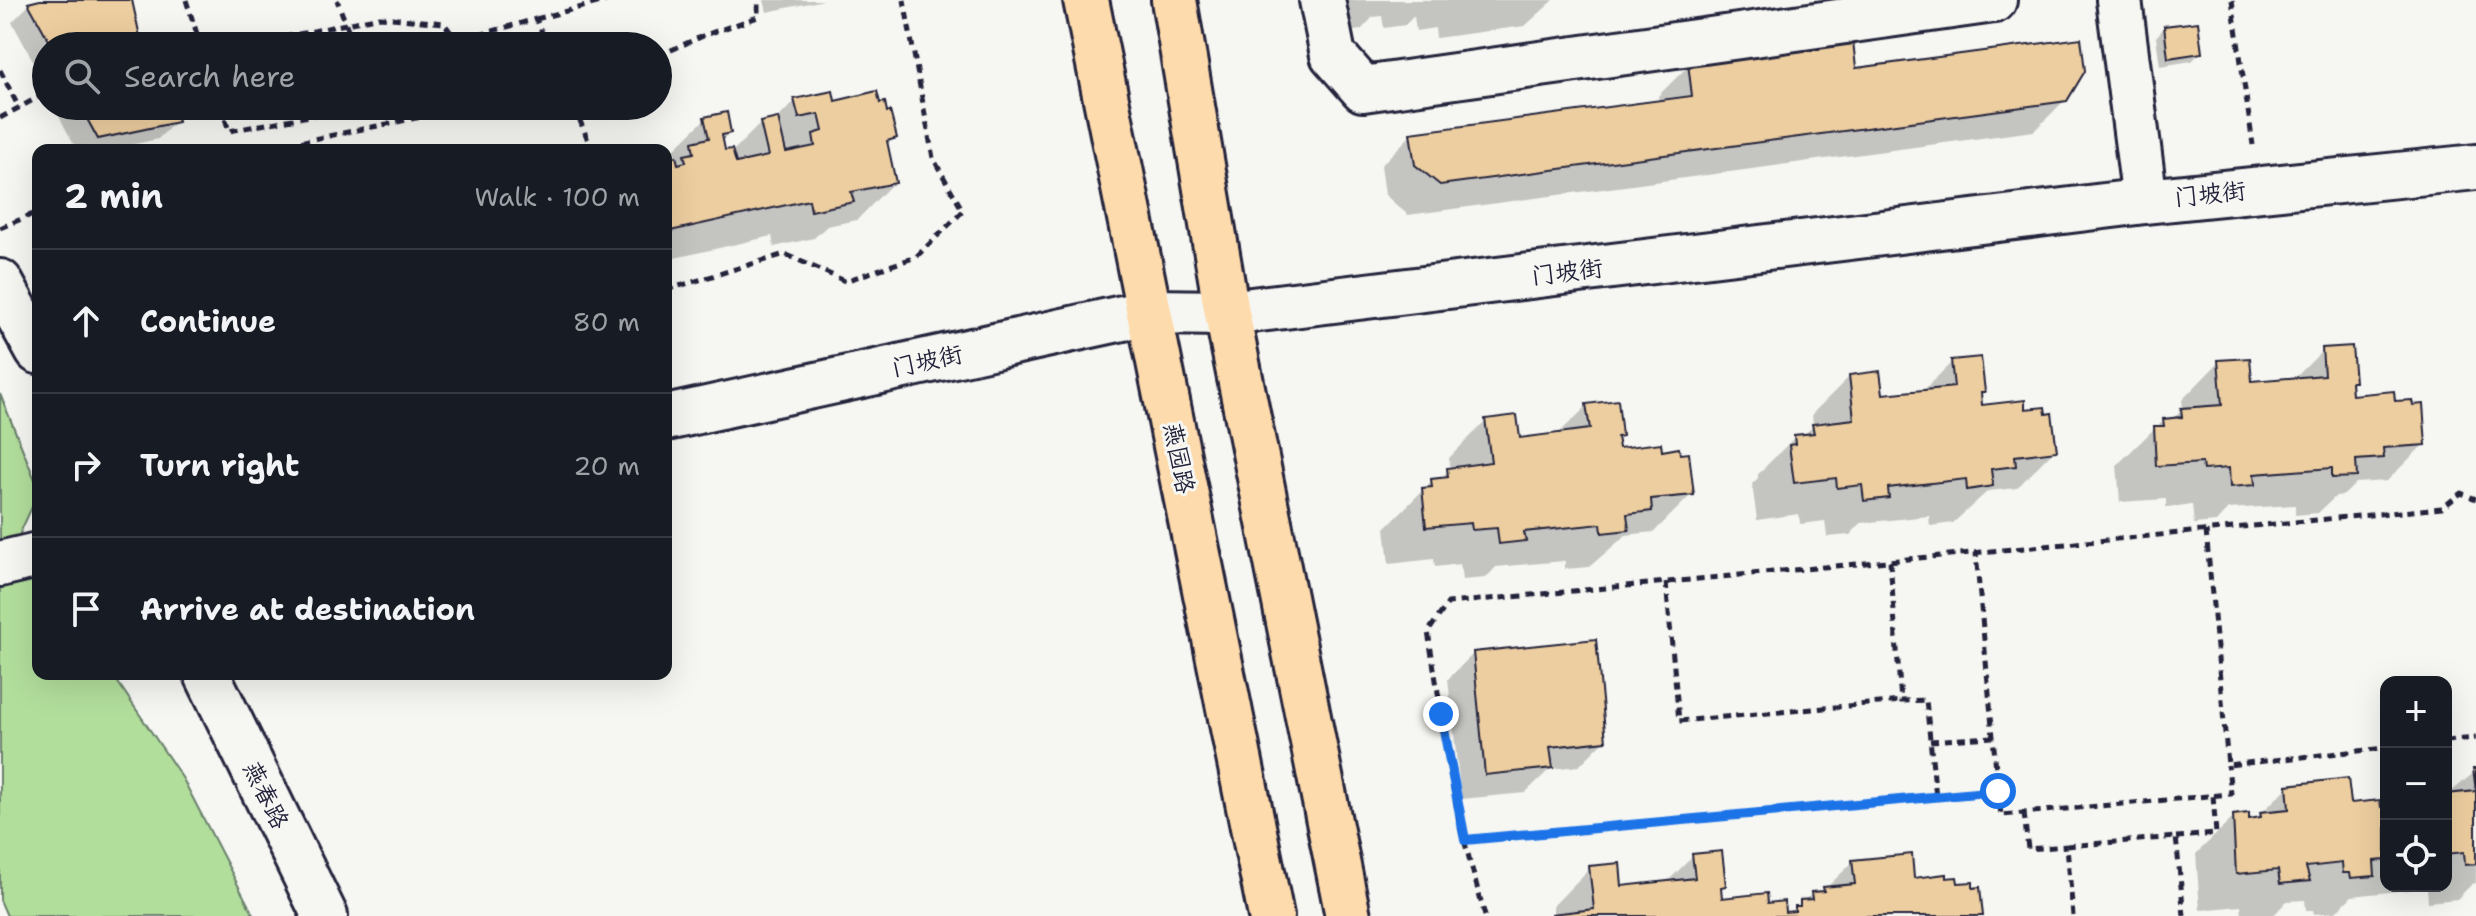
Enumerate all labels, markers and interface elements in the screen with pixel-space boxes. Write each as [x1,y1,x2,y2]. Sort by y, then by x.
search box [32,32,672,120]
icon: search [60,54,104,98]
text: Search here [124,56,295,97]
text: 2 min [64,173,163,219]
street label: 门坡街 [2173,174,2247,214]
text: Walk · 100 m [474,179,640,214]
street label: 门坡街 [1529,252,1605,292]
icon: ahead [64,299,108,343]
text: Continue [140,301,276,342]
text: 80 m [573,304,640,339]
street label: 门坡街 [888,338,966,384]
street label: 燕园路 [1156,420,1202,496]
icon: right [64,443,108,487]
text: Turn right [140,445,299,486]
text: 20 m [573,448,640,483]
icon: arrive [64,587,108,631]
text: Arrive at destination [140,589,475,630]
map controls [2380,676,2452,892]
button: + [2380,676,2452,748]
route end [1423,696,1459,732]
button: − [2380,748,2452,820]
street label: 燕春路 [236,756,296,834]
route start [1980,773,2016,809]
button: locate [2380,820,2452,892]

